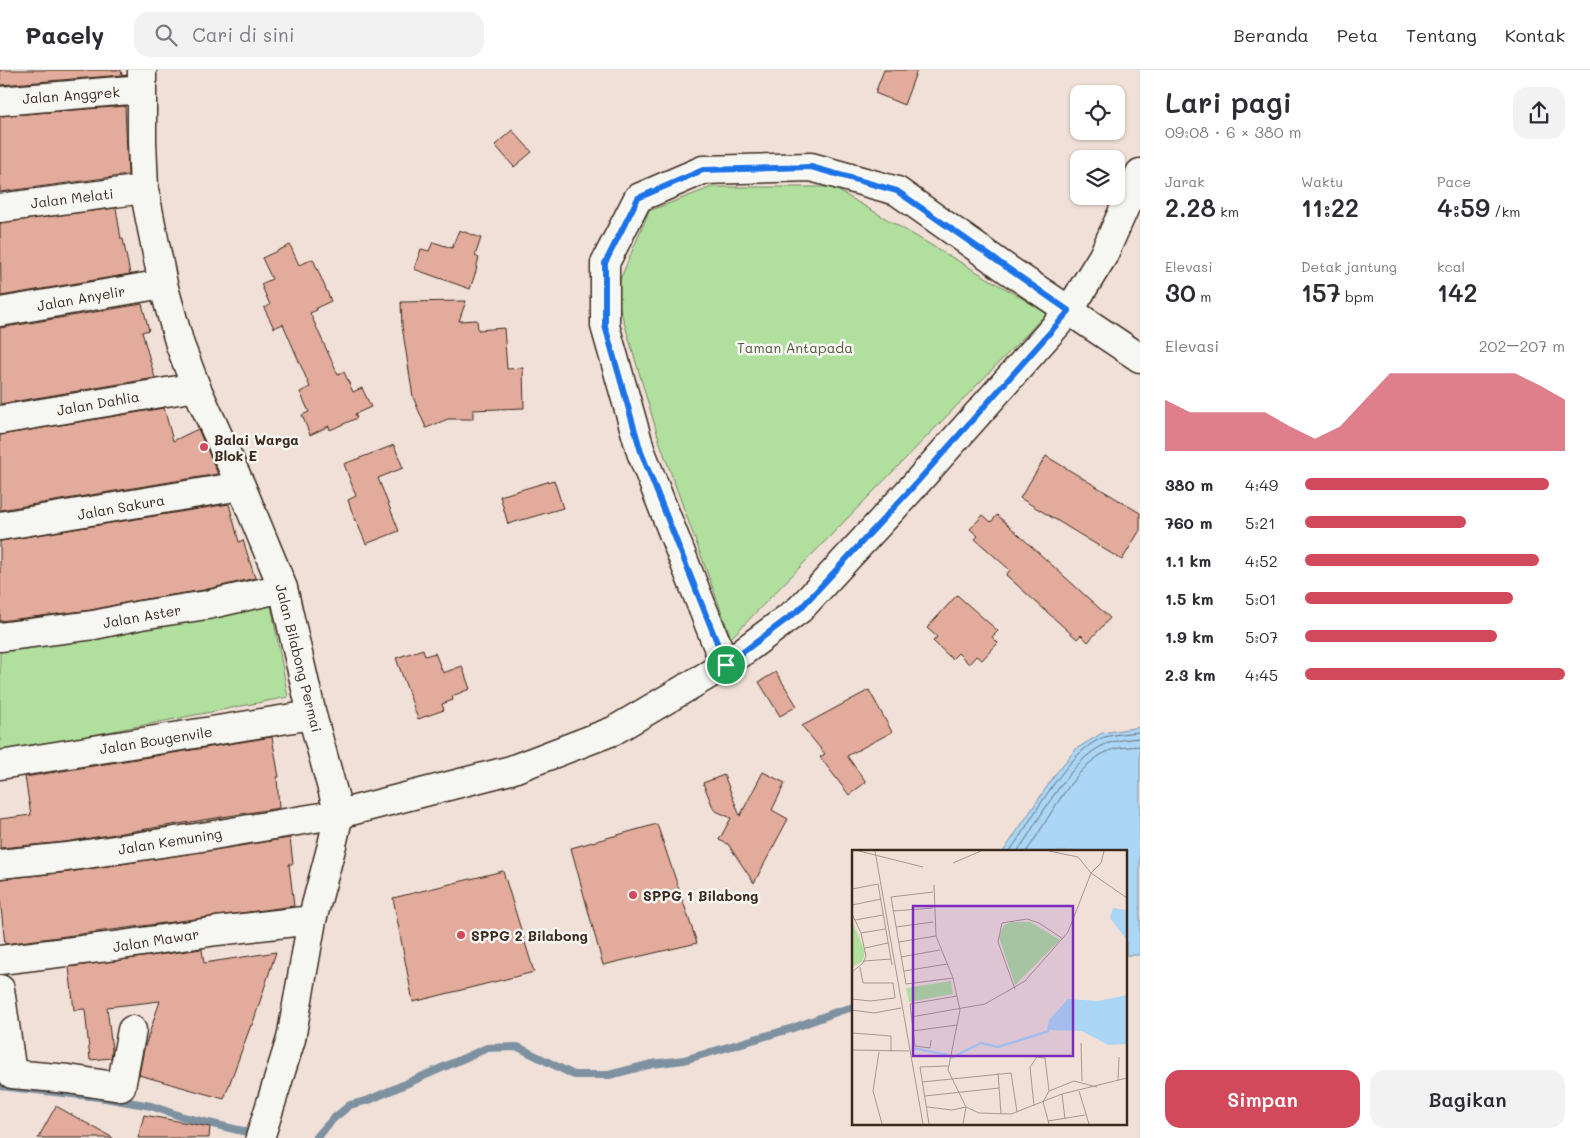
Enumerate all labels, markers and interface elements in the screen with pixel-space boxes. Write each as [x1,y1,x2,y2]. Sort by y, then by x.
search box [134,12,484,57]
text: Pacely [25,19,104,50]
icon: search [152,21,180,49]
text: Cari di sini [192,22,294,47]
text: Beranda [1234,23,1309,47]
text: Peta [1337,23,1378,47]
text: Tentang [1406,23,1477,47]
text: Kontak [1505,23,1565,47]
street label: Jalan Anggrek [22,82,120,108]
text: Lari pagi [1165,84,1292,120]
map controls [1070,85,1125,205]
button: locate [1070,85,1125,140]
button: share [1513,87,1565,139]
text: 09:08 · 6 × 380 m [1165,121,1301,142]
button: layers [1070,150,1125,205]
text: Jarak [1165,172,1205,191]
text: Waktu [1301,172,1343,191]
text: Pace [1437,172,1471,191]
street label: Jalan Melati [29,183,115,213]
text: 2.28 [1165,191,1216,223]
text: 11:22 [1301,191,1359,223]
text: 4:59 [1437,191,1490,223]
text: km [1216,202,1239,221]
text: /km [1490,202,1520,221]
text: Elevasi [1165,257,1212,276]
text: Detak jantung [1301,257,1397,276]
text: kcal [1437,257,1465,276]
text: 30 [1165,276,1196,308]
text: 157 [1301,276,1341,308]
text: 142 [1437,276,1478,308]
street label: Jalan Anyelir [35,281,127,315]
text: m [1196,287,1211,306]
text: bpm [1341,287,1374,306]
text: Elevasi [1165,335,1219,356]
text: 202–207 m [1479,335,1565,356]
park label: Taman Antapada [737,338,853,357]
street label: Jalan Dahlia [55,386,141,420]
place label: Balai Warga Blok E [214,430,299,465]
marker: Balai Warga Blok E [198,441,210,453]
text: 380 m [1165,474,1213,495]
text: 4:49 [1245,474,1278,495]
street label: Jalan Sakura [76,490,166,524]
text: 760 m [1165,512,1212,533]
text: 5:21 [1245,512,1275,533]
text: 1.1 km [1165,550,1211,571]
text: 4:52 [1245,550,1278,571]
street label: Jalan Bilabong Permai [271,582,327,734]
text: 1.5 km [1165,588,1213,609]
text: 5:01 [1245,588,1276,609]
street label: Jalan Aster [101,600,183,632]
text: 1.9 km [1165,626,1214,647]
text: 5:07 [1245,626,1278,647]
pin [705,644,747,686]
icon: arrive [712,651,740,679]
text: 2.3 km [1165,664,1216,685]
text: 4:45 [1245,664,1278,685]
street label: Jalan Bougenvile [98,722,214,758]
street label: Jalan Kemuning [117,823,223,859]
inset map [852,850,1128,1126]
place label: SPPG 1 Bilabong [643,886,758,905]
marker: SPPG 1 Bilabong [627,889,639,901]
street label: Jalan Mawar [111,924,201,956]
place label: SPPG 2 Bilabong [471,926,588,945]
marker: SPPG 2 Bilabong [455,929,467,941]
button: Simpan [1165,1070,1360,1128]
button: Bagikan [1370,1070,1565,1128]

